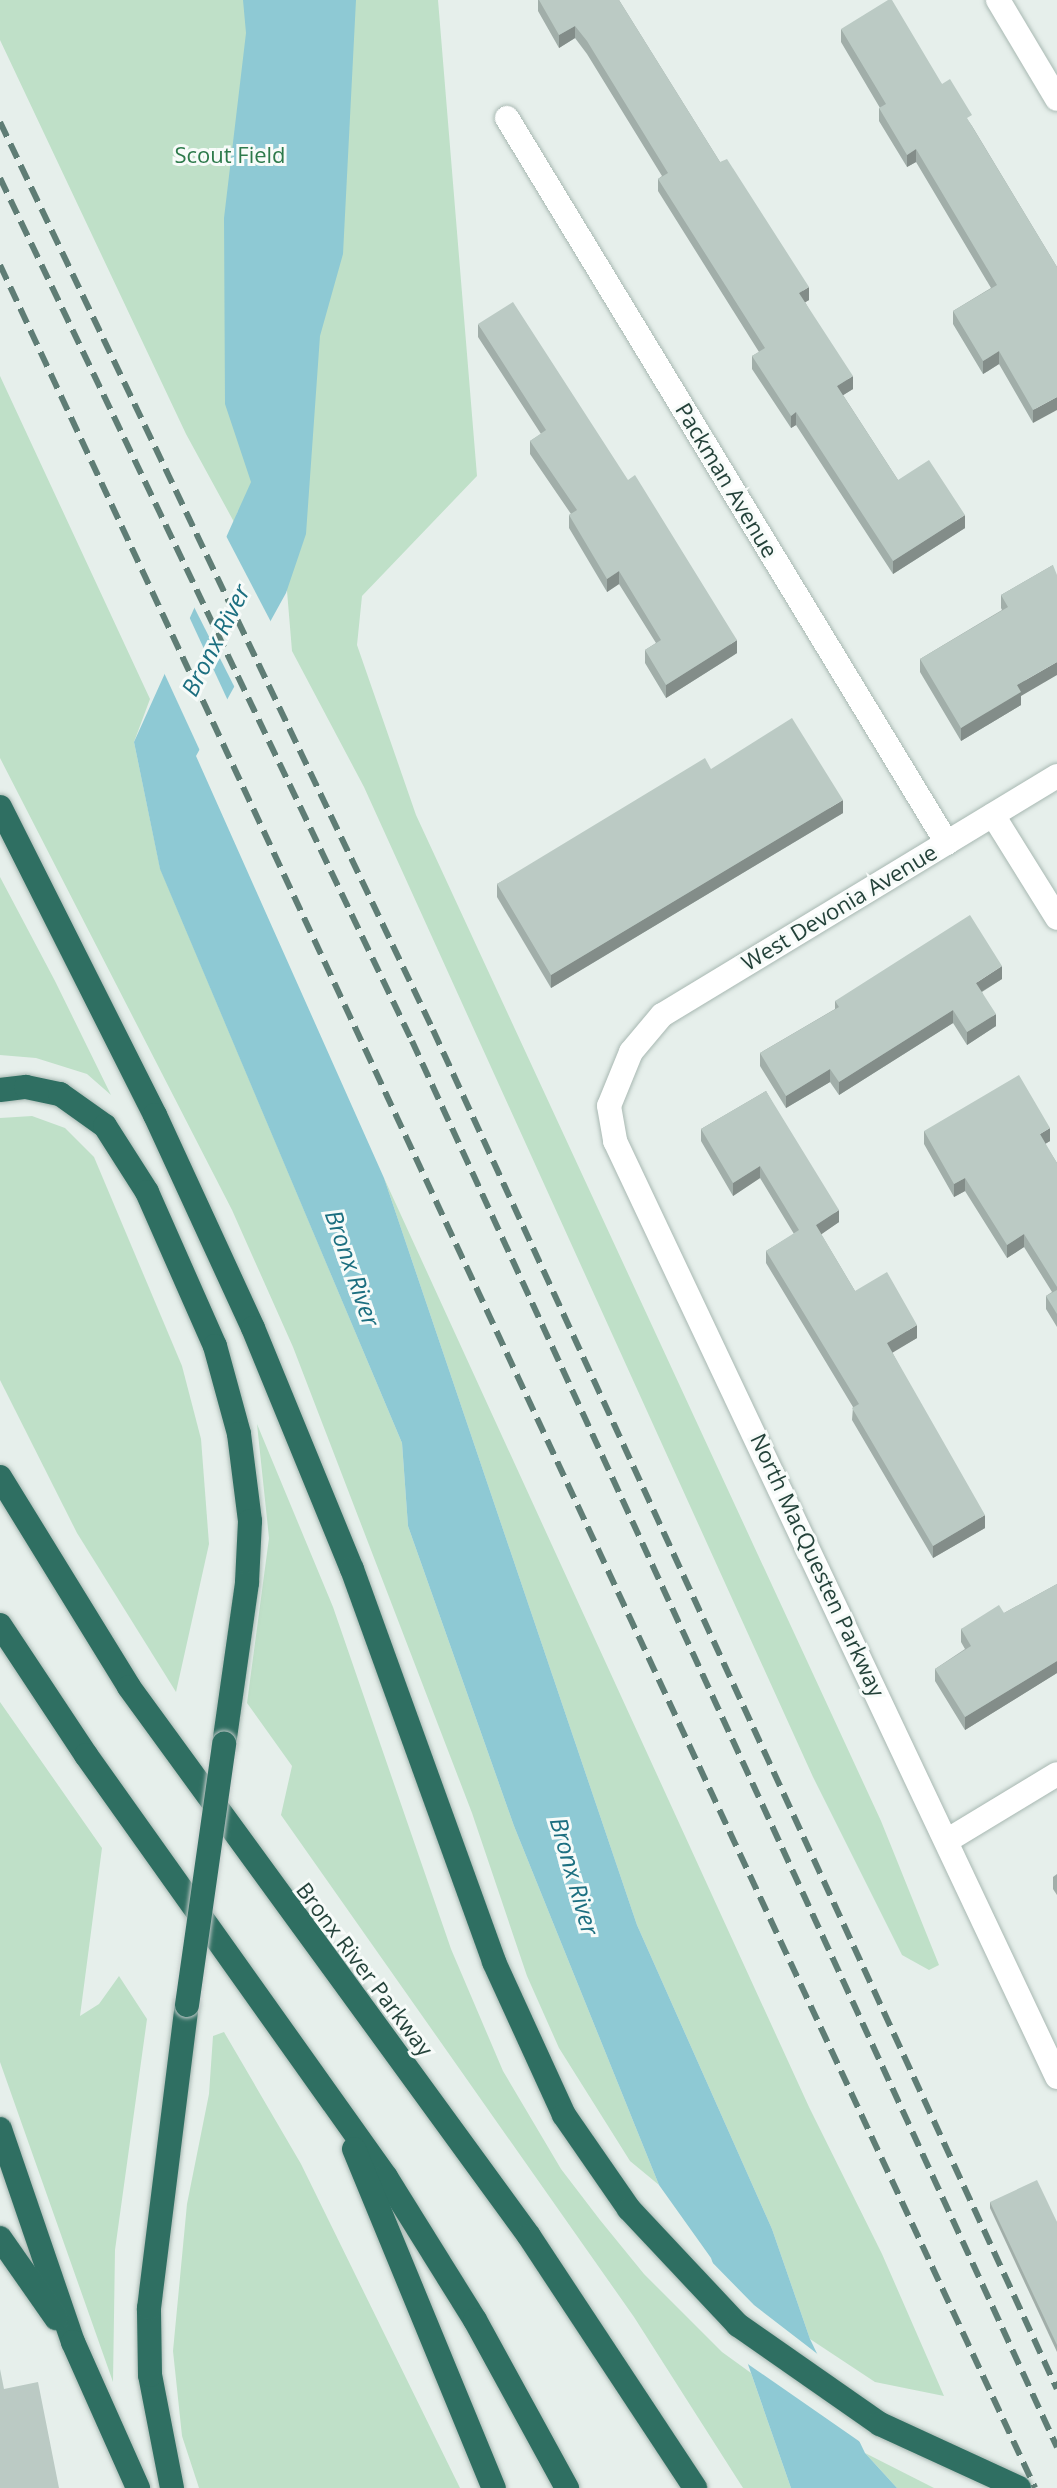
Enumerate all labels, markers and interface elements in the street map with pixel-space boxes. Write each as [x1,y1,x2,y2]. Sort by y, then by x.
park label: Scout Field [174,142,286,168]
street label: Packman Avenue [670,398,784,562]
water label: Bronx River [175,579,255,701]
street label: West Devonia Avenue [737,838,941,976]
water label: Bronx River [320,1206,386,1330]
street label: North MacQuesten Parkway [745,1429,891,1701]
water label: Bronx River [544,1814,606,1938]
street label: Bronx River Parkway [291,1877,439,2061]

